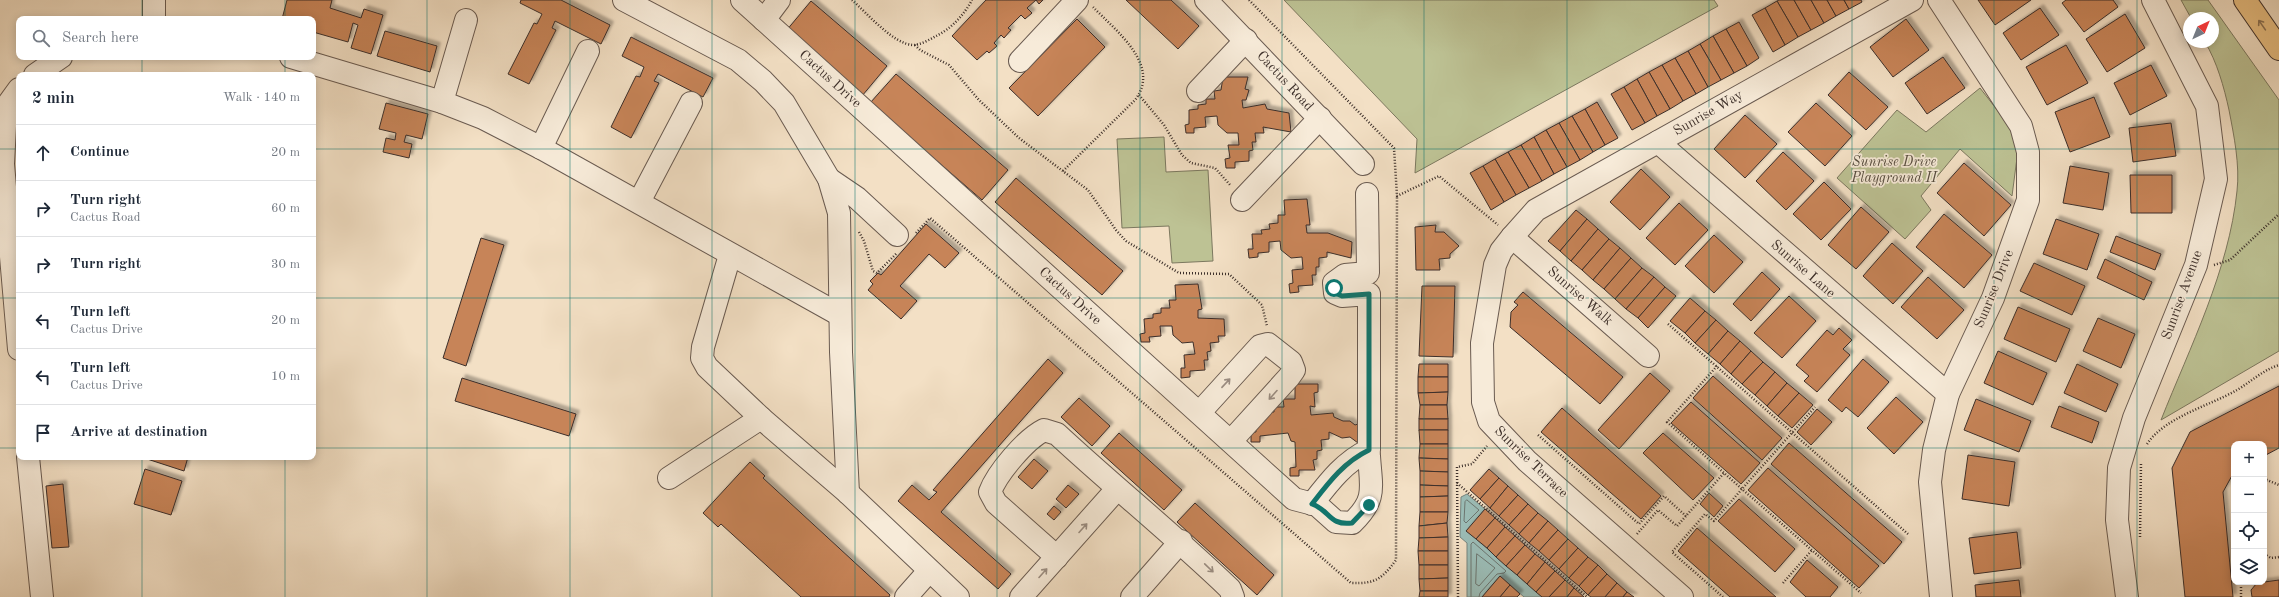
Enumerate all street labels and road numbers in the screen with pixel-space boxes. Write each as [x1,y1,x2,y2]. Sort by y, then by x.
street label: Cactus Drive [796,48,864,110]
street label: Cactus Road [1254,48,1316,114]
street label: Sunrise Way [1671,87,1746,138]
street label: Sunrise Lane [1768,237,1838,301]
street label: Sunrise Drive [1972,248,2016,330]
street label: Sunrise Avenue [2159,248,2205,342]
street label: Sunrise Walk [1545,264,1615,328]
street label: Cactus Drive [1036,265,1104,327]
street label: Sunrise Terrace [1492,424,1570,500]

